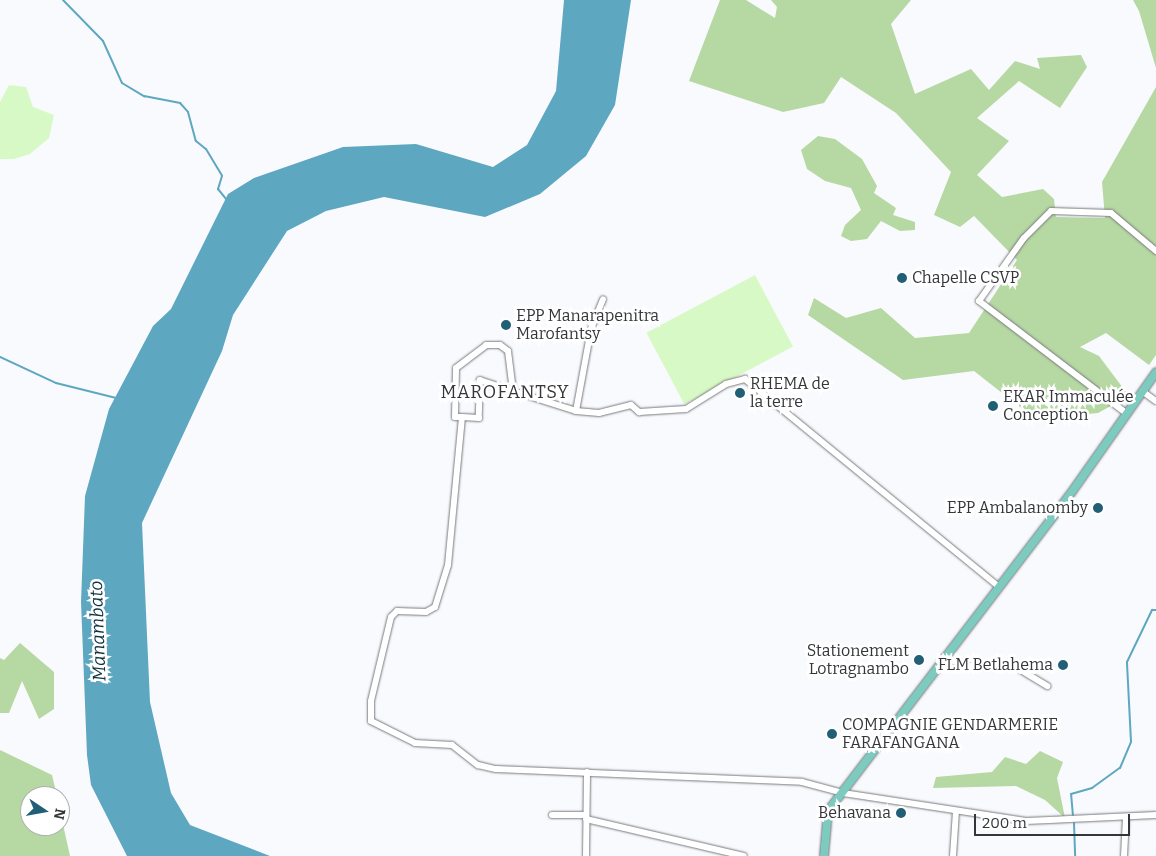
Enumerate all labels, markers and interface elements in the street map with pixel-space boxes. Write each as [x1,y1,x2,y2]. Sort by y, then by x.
place label: Chapelle CSVP [912,268,1019,288]
marker: Chapelle CSVP [896,272,908,284]
place label: EPP Manarapenitra Marofantsy [516,306,659,344]
marker: EPP Manarapenitra Marofantsy [500,319,512,331]
place label: RHEMA de la terre [750,374,830,412]
district label: MAROFANTSY [439,381,571,403]
marker: RHEMA de la terre [734,387,746,399]
place label: EKAR Immaculée Conception [1003,387,1134,425]
marker: EKAR Immaculée Conception [987,400,999,412]
place label: EPP Ambalanomby [947,498,1088,518]
marker: EPP Ambalanomby [1092,502,1104,514]
water label: Manambato [85,580,111,682]
place label: Stationement Lotragnambo [807,641,909,679]
marker: Stationement Lotragnambo [913,654,925,666]
place label: FLM Betlahema [938,655,1053,675]
marker: FLM Betlahema [1057,659,1069,671]
place label: COMPAGNIE GENDARMERIE FARAFANGANA [842,715,1058,753]
marker: COMPAGNIE GENDARMERIE FARAFANGANA [826,728,838,740]
north arrow [20,786,70,836]
place label: Behavana [818,803,891,823]
scale bar [976,804,1132,836]
text: N [50,807,69,821]
marker: Behavana [895,807,907,819]
text: 200 m [982,814,1027,832]

